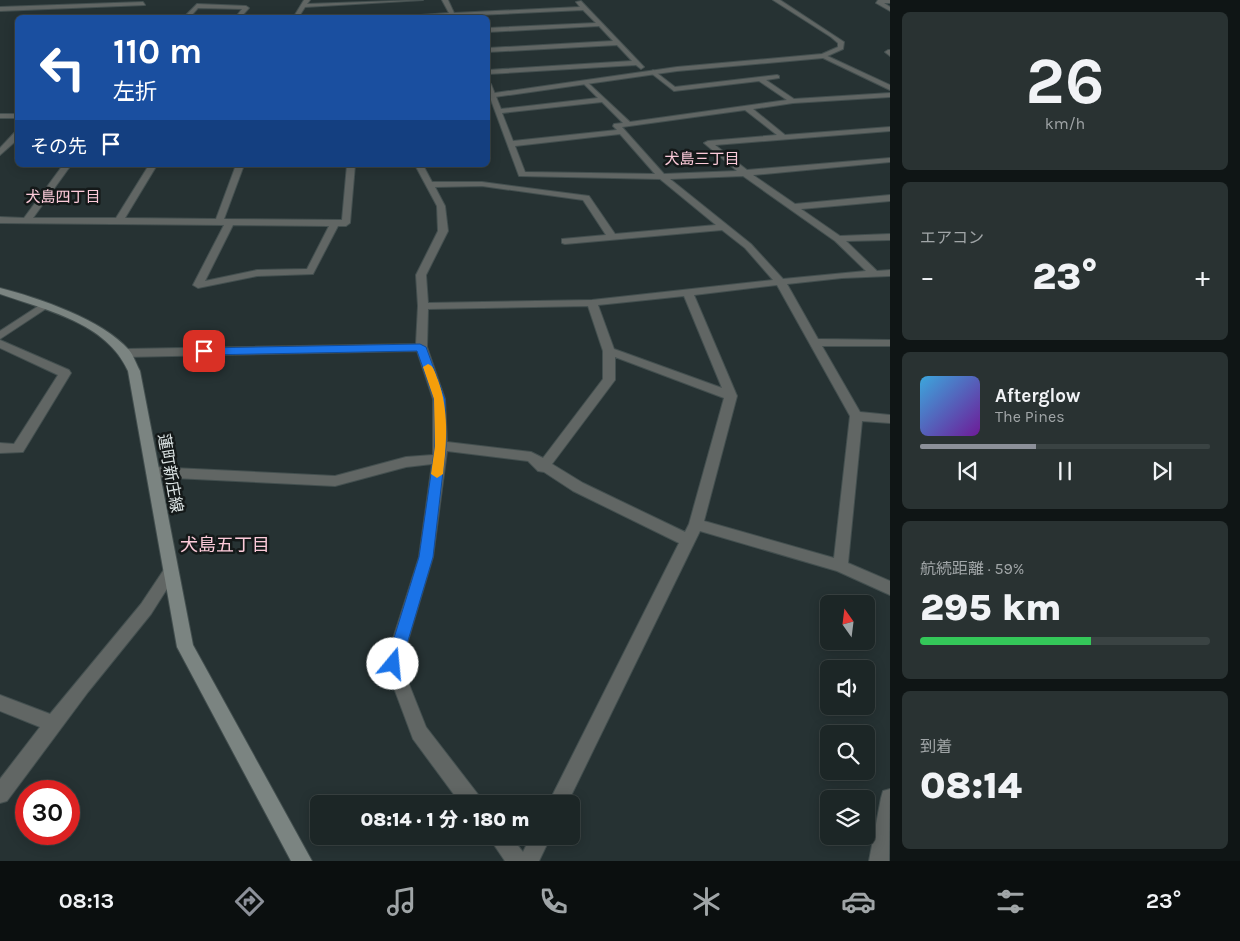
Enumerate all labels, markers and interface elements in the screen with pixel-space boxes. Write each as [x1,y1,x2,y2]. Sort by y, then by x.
text: 110 m [113,31,202,72]
icon: left [30,35,95,100]
text: 26 [1026,43,1104,119]
text: 左折 [113,79,157,105]
text: km/h [1045,114,1085,133]
icon: arrive [97,130,125,158]
text: その先 [30,136,87,158]
district label: 犬島三丁目 [664,150,740,168]
district label: 犬島四丁目 [25,188,101,206]
text: エアコン [920,228,984,247]
text: 23° [1032,254,1098,299]
text: − [920,260,935,293]
text: + [1195,260,1210,293]
pin [183,330,225,372]
icon: arrive [190,337,218,365]
text: Afterglow [995,385,1081,407]
text: The Pines [995,407,1065,426]
street label: 蓮町新庄線 [154,432,187,514]
icon: previous [954,457,982,485]
icon: pause [1051,457,1079,485]
icon: next [1148,457,1176,485]
district label: 犬島五丁目 [180,534,270,556]
text: 航続距離 · 59% [920,559,1024,578]
text: 295 km [920,585,1062,630]
north arrow [820,595,875,650]
map controls [820,595,875,845]
position arrow [366,637,418,689]
button: sound [820,660,875,715]
button: search [820,725,875,780]
text: 到着 [920,737,952,756]
text: 08:14 [920,763,1022,808]
speed limit sign: 30 [15,780,80,845]
button: layers [820,790,875,845]
text: 08:14 · 1 分 · 180 m [361,809,529,831]
icon: directions [232,884,267,919]
icon: music [384,884,419,919]
icon: phone [536,884,571,919]
icon: climate [689,884,724,919]
icon: car [841,884,876,919]
icon: filters [993,884,1028,919]
text: 08:13 [59,888,114,914]
text: 23° [1146,888,1181,914]

